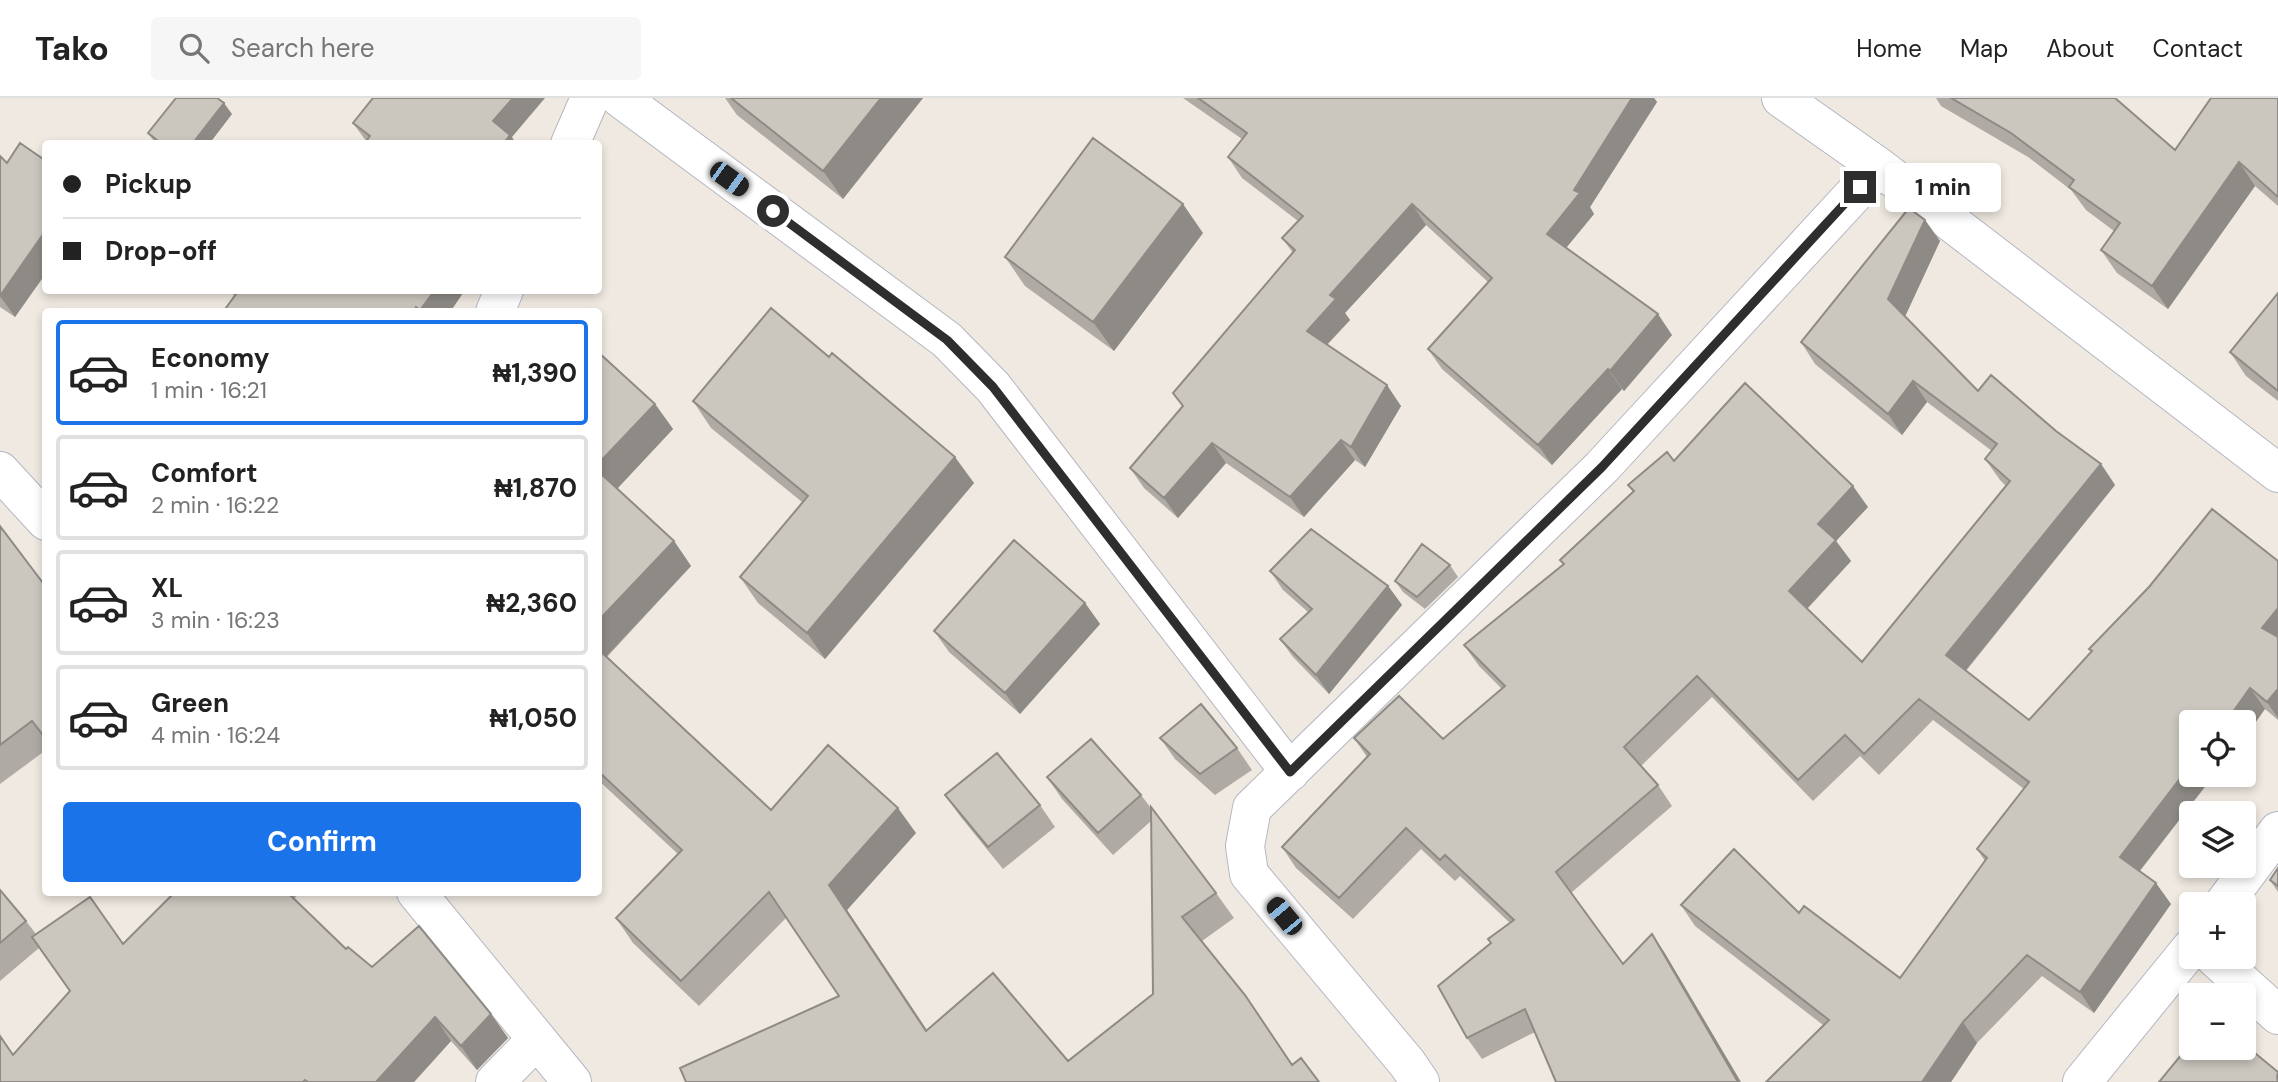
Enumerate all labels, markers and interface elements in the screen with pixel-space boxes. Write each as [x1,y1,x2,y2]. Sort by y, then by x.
search box [151,17,641,80]
text: Tako [35,27,109,70]
icon: search [175,29,213,67]
text: Search here [231,31,374,65]
text: Home [1856,33,1922,64]
text: Map [1960,33,2008,64]
text: About [2046,33,2115,64]
text: Contact [2153,33,2243,64]
car [706,158,753,200]
callout: 1 min [1884,162,2000,212]
text: Pickup [105,167,192,201]
route end [1844,171,1876,203]
text: 1 min [1915,172,1971,202]
route start [757,195,789,227]
text: Drop-off [105,234,217,268]
icon: car [67,341,130,404]
text: Economy [151,341,269,375]
text: ₦1,390 [492,356,577,390]
text: 1 min · 16:21 [151,375,267,405]
icon: car [67,456,130,519]
text: Comfort [151,456,257,490]
text: ₦1,870 [494,471,577,505]
text: 2 min · 16:22 [151,490,279,520]
icon: car [67,571,130,634]
text: XL [151,571,183,605]
text: ₦2,360 [486,586,577,620]
text: 3 min · 16:23 [151,605,280,635]
icon: car [67,686,130,749]
text: Green [151,686,229,720]
text: ₦1,050 [490,701,577,735]
map controls [2179,710,2256,1060]
button: locate [2179,710,2256,787]
text: 4 min · 16:24 [151,720,280,750]
button: layers [2179,801,2256,878]
button: Confirm [63,802,581,882]
button: + [2179,892,2256,969]
car [1263,893,1306,939]
button: − [2179,983,2256,1060]

